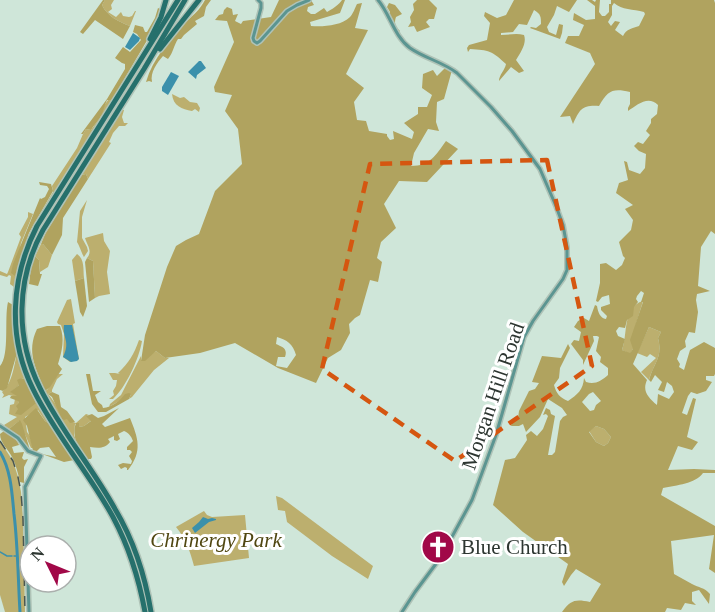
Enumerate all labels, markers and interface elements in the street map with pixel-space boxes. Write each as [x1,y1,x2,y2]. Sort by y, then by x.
street label: Morgan Hill Road [457,319,530,473]
park label: Chrinergy Park [150,528,282,552]
church icon: Blue Church [420,529,456,565]
north arrow [18,534,78,594]
place label: Blue Church [461,535,568,559]
text: N [27,544,48,564]

